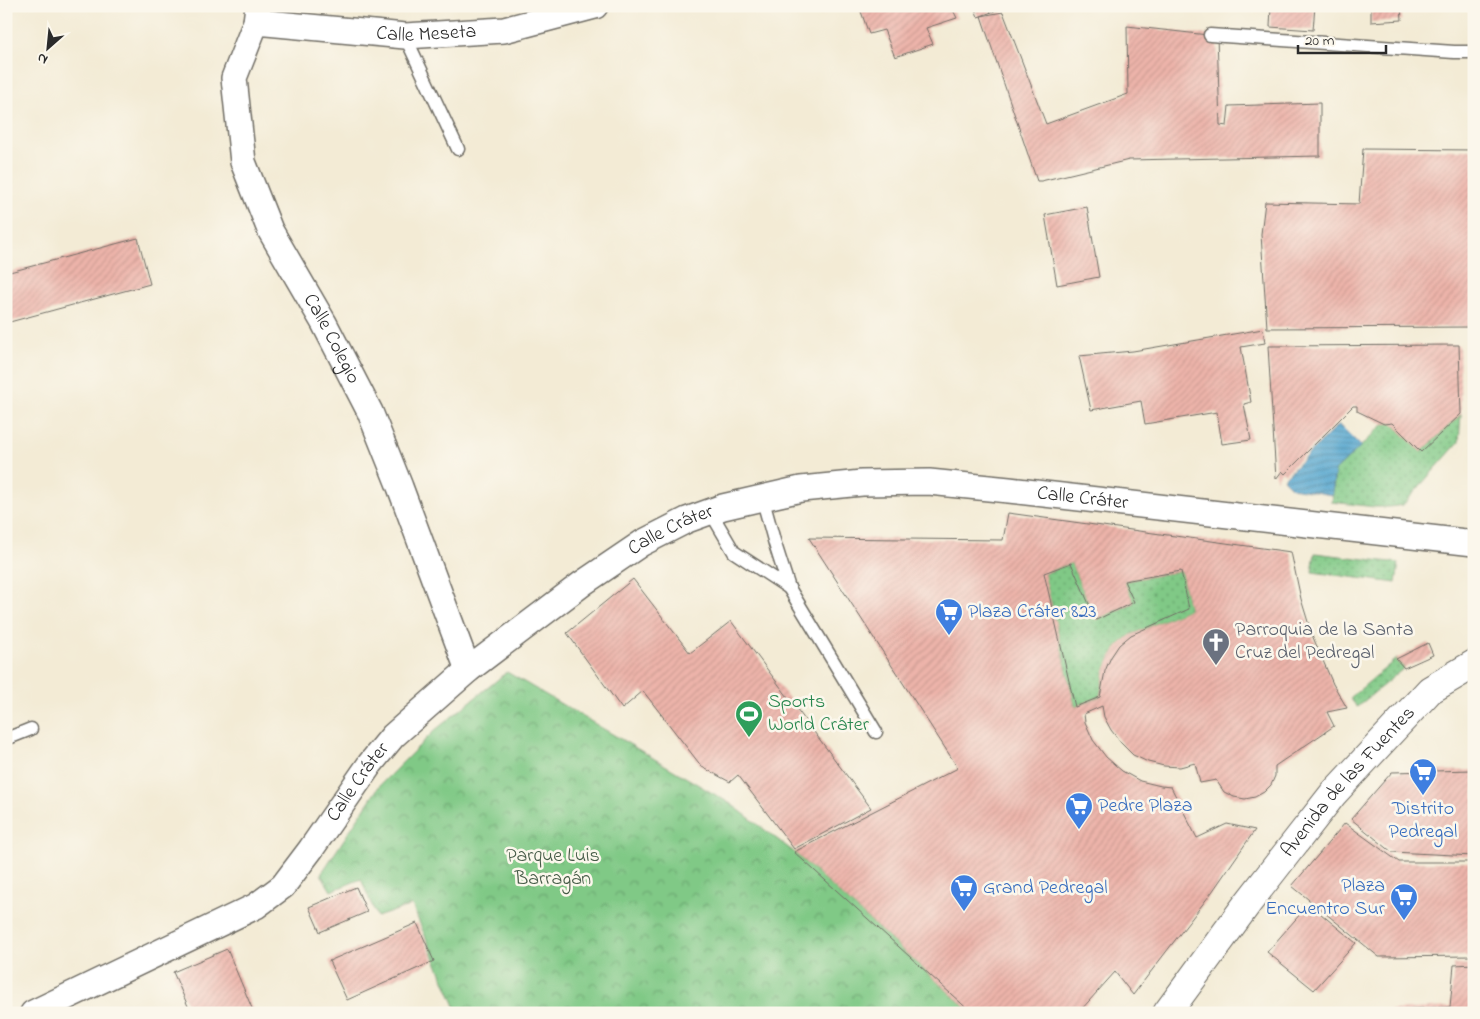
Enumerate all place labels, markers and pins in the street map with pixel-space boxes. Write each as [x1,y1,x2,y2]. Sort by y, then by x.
supermarket icon: Plaza Cráter 823 [934,597,964,636]
place label: Plaza Cráter 823 [968,598,1097,627]
place label: Parroquia de la Santa Cruz del Pedregal [1235,616,1413,669]
church icon: Parroquia de la Santa Cruz del Pedregal [1201,627,1231,666]
place label: Sports World Cráter [768,688,870,740]
sports icon: Sports World Cráter [734,699,764,738]
supermarket icon: Distrito Pedregal [1408,757,1438,796]
supermarket icon: Pedre Plaza [1064,791,1094,830]
place label: Pedre Plaza [1098,792,1192,821]
place label: Distrito Pedregal [1389,795,1457,848]
place label: Plaza Encuentro Sur [1265,872,1386,924]
supermarket icon: Grand Pedregal [949,873,979,912]
place label: Grand Pedregal [983,874,1108,904]
supermarket icon: Plaza Encuentro Sur [1389,882,1419,921]

